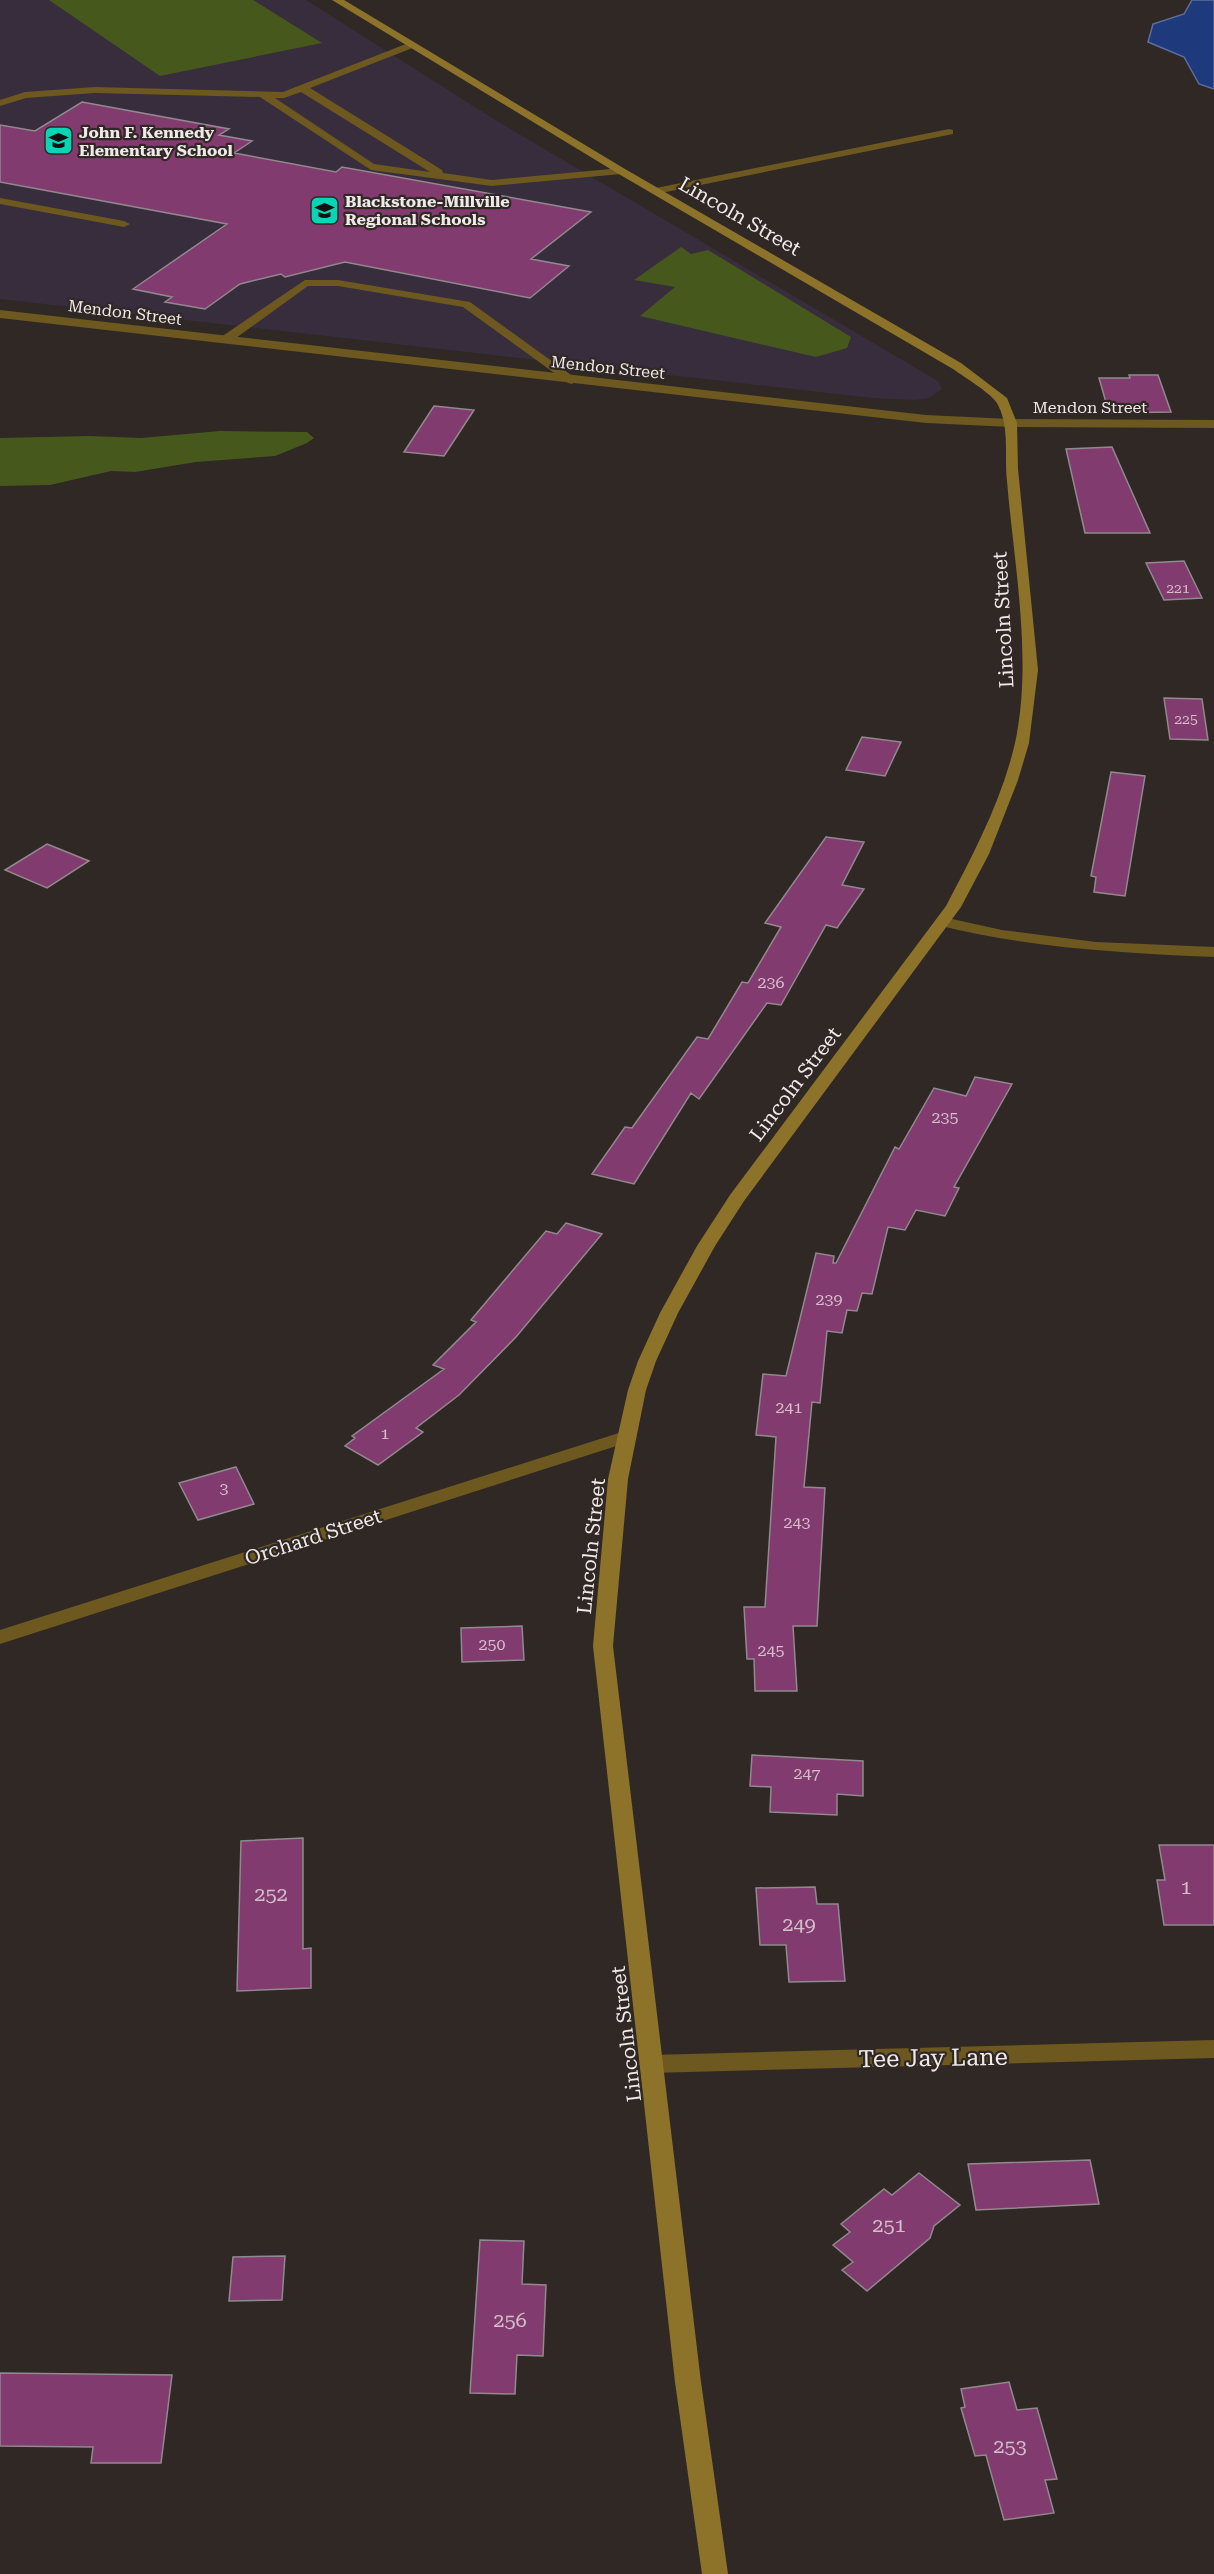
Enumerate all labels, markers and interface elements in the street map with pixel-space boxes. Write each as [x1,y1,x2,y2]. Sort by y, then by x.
place label: John F. Kennedy Elementary School [79,123,234,160]
school or university icon: John F. Kennedy Elementary School [42,125,74,157]
street label: Lincoln Street [675,171,806,261]
place label: Blackstone-Millville Regional Schools [345,192,510,229]
school or university icon: Blackstone-Millville Regional Schools [308,194,340,226]
street label: Mendon Street [67,296,183,329]
street label: Mendon Street [550,352,666,383]
street label: Mendon Street [1033,398,1147,417]
street label: Lincoln Street [987,551,1019,689]
house number: 221 [1166,580,1190,596]
house number: 225 [1174,711,1198,727]
house number: 236 [758,973,784,992]
street label: Lincoln Street [744,1022,846,1146]
house number: 235 [932,1108,958,1127]
house number: 239 [816,1290,842,1309]
house number: 241 [776,1398,802,1417]
house number: 1 [381,1424,390,1443]
street label: Lincoln Street [572,1476,610,1615]
house number: 3 [220,1479,229,1498]
street label: Orchard Street [242,1503,385,1570]
house number: 243 [784,1513,810,1532]
house number: 250 [479,1635,505,1654]
house number: 245 [758,1641,784,1660]
house number: 247 [794,1764,820,1783]
house number: 1 [1180,1875,1192,1899]
house number: 252 [254,1882,288,1906]
house number: 249 [782,1912,816,1936]
street label: Lincoln Street [606,1964,646,2103]
street label: Tee Jay Lane [858,2043,1008,2073]
house number: 251 [872,2213,906,2237]
house number: 256 [493,2308,527,2332]
house number: 253 [993,2434,1027,2458]

